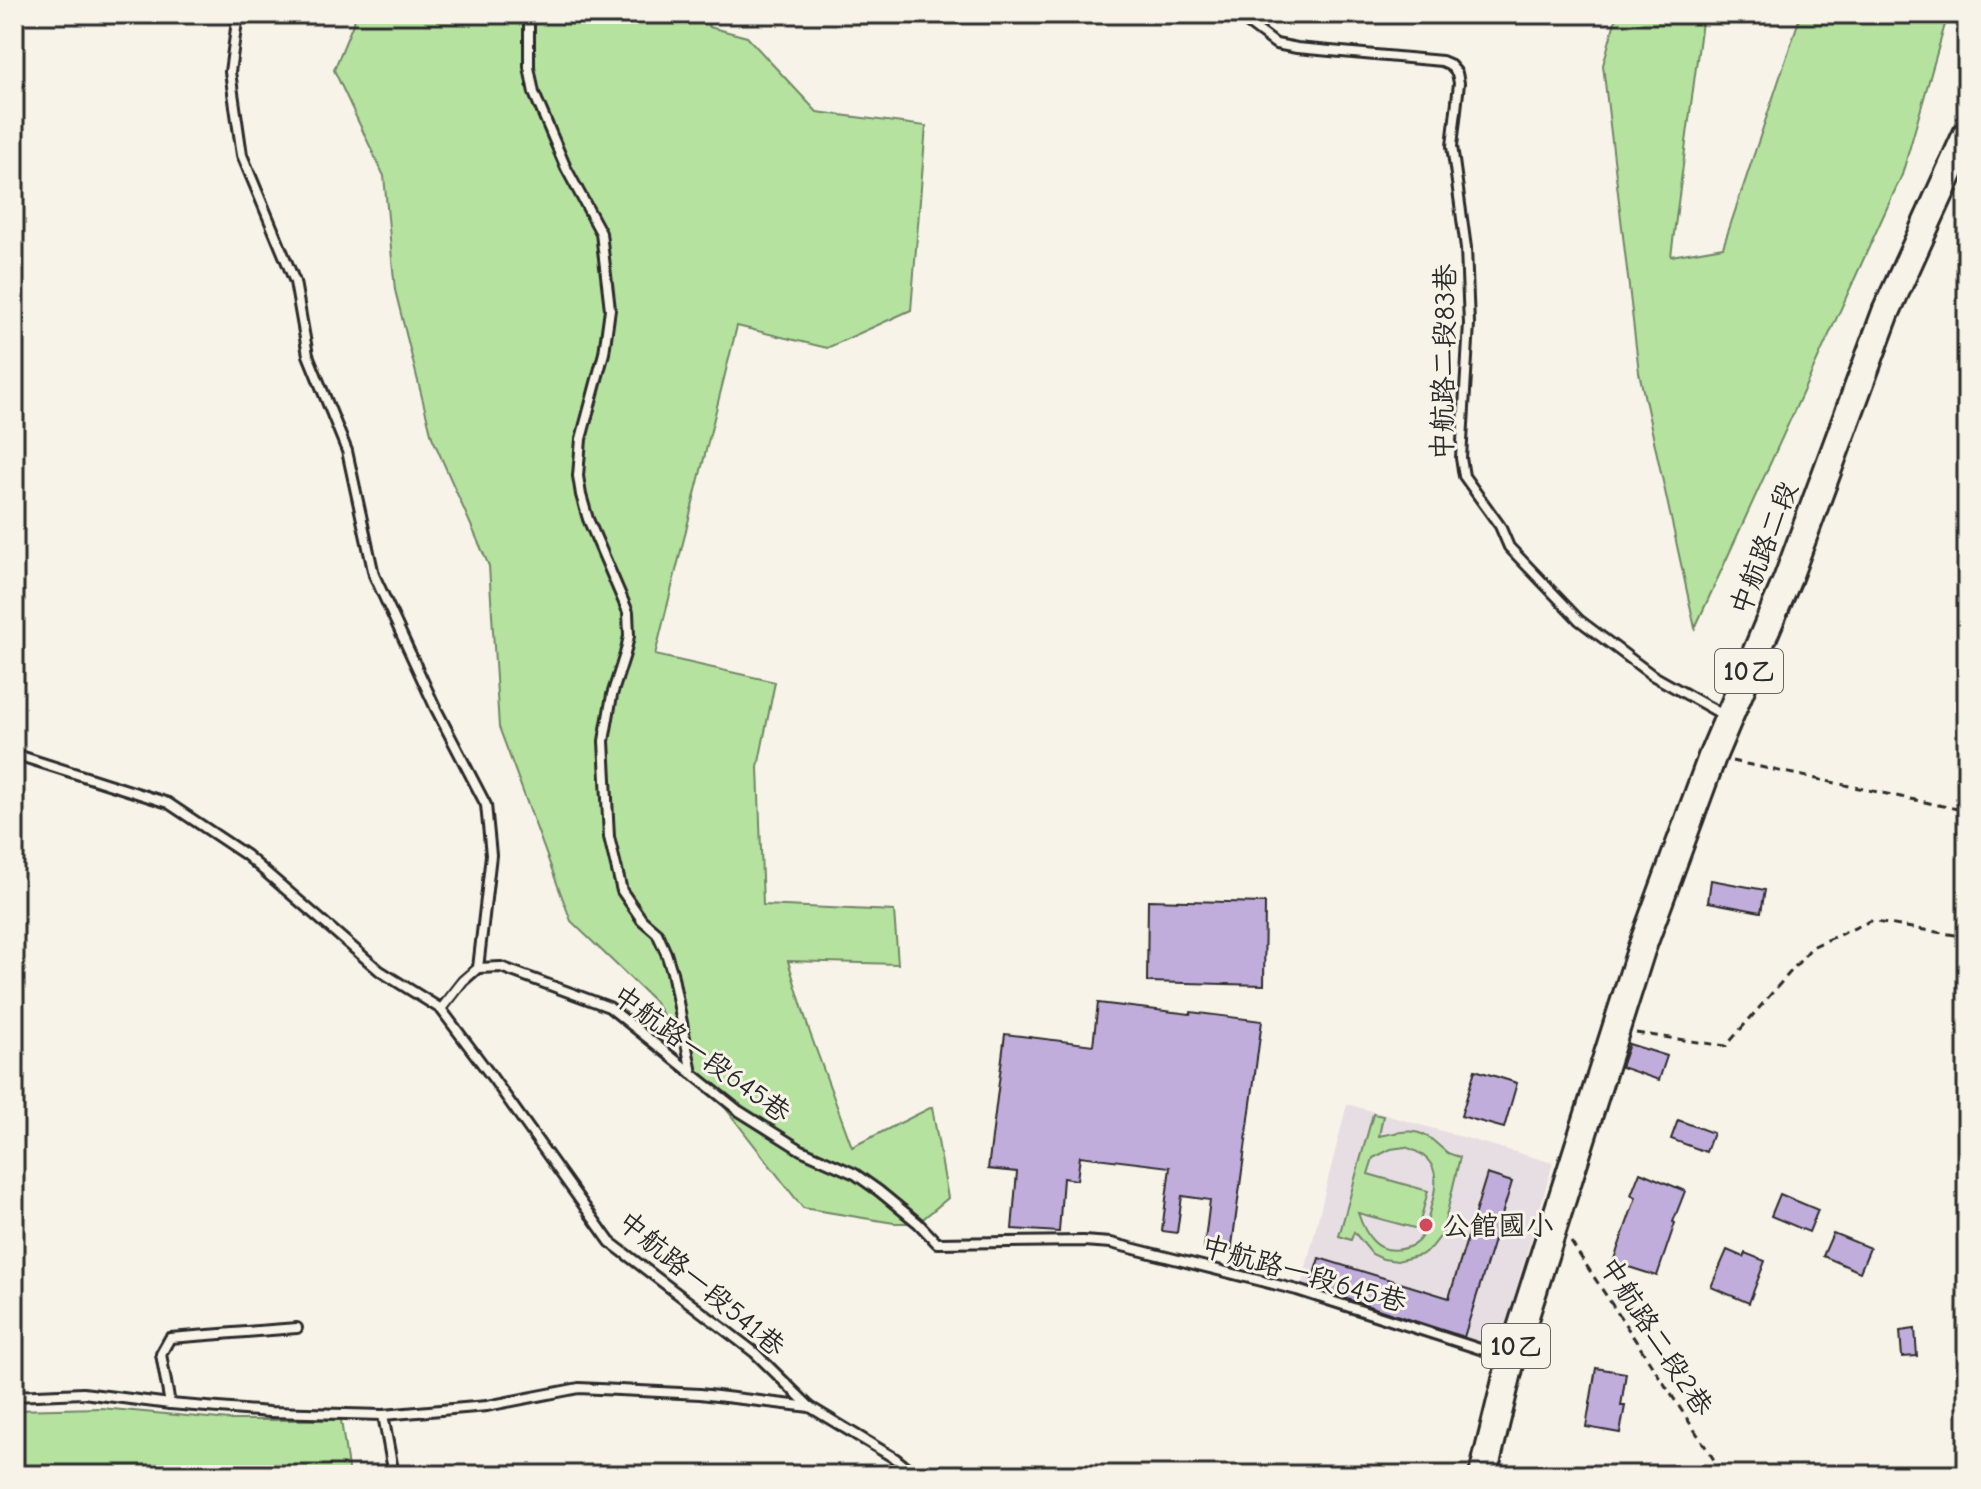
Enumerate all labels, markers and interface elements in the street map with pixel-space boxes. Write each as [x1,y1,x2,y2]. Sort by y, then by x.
street label: 中航路二段83巷 [1426,262,1462,461]
street label: 中航路二段 [1724,477,1804,619]
road number: 10乙 [1715,649,1783,693]
street label: 中航路一段645巷 [606,979,797,1130]
street label: 中航路一段541巷 [611,1205,792,1363]
place label: 公館國小 [1442,1210,1554,1242]
marker: 公館國小 [1417,1216,1435,1234]
street label: 中航路一段645巷 [1197,1229,1411,1319]
street label: 中航路二段2巷 [1593,1251,1720,1423]
road number: 10乙 [1482,1324,1550,1368]

